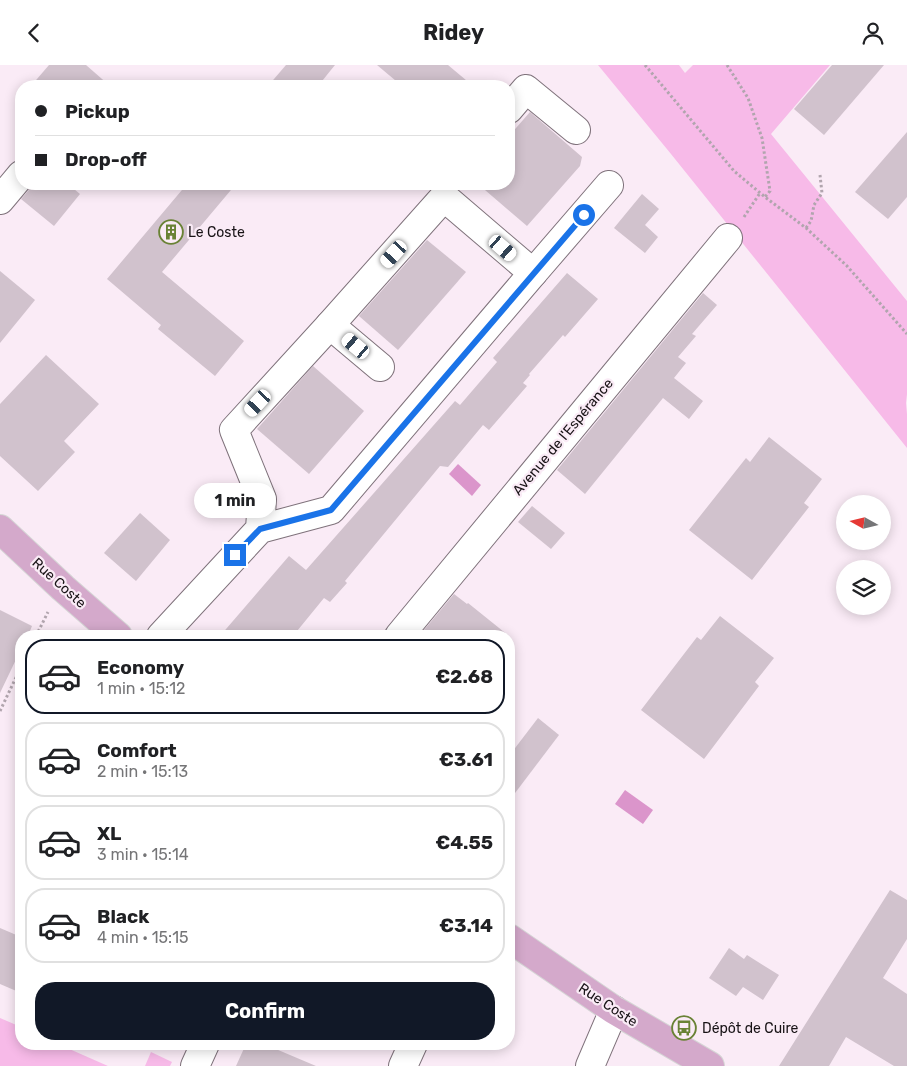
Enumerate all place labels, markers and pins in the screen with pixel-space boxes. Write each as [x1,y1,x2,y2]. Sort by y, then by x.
building icon: Le Coste [158,219,184,245]
place label: Le Coste [188,224,245,241]
bus stop icon: Dépôt de Cuire [671,1015,697,1041]
place label: Dépôt de Cuire [702,1020,799,1037]

